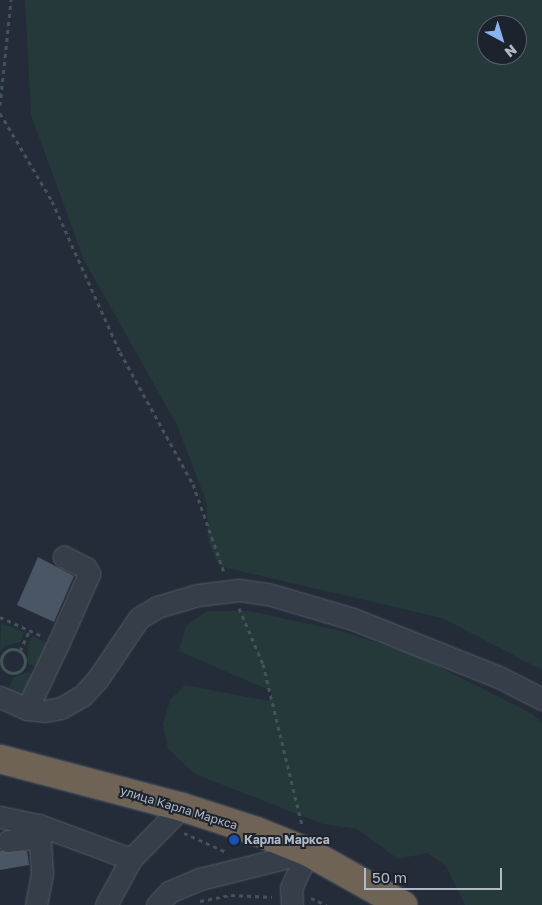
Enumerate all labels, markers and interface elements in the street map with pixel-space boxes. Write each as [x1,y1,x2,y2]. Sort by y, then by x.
north arrow [477,15,527,65]
text: N [502,41,521,61]
street label: улица Карла Маркса [119,783,239,833]
place label: Карла Маркса [244,833,330,847]
marker: Карла Маркса [228,834,240,846]
scale bar [367,858,504,890]
text: 50 m [372,868,407,886]

